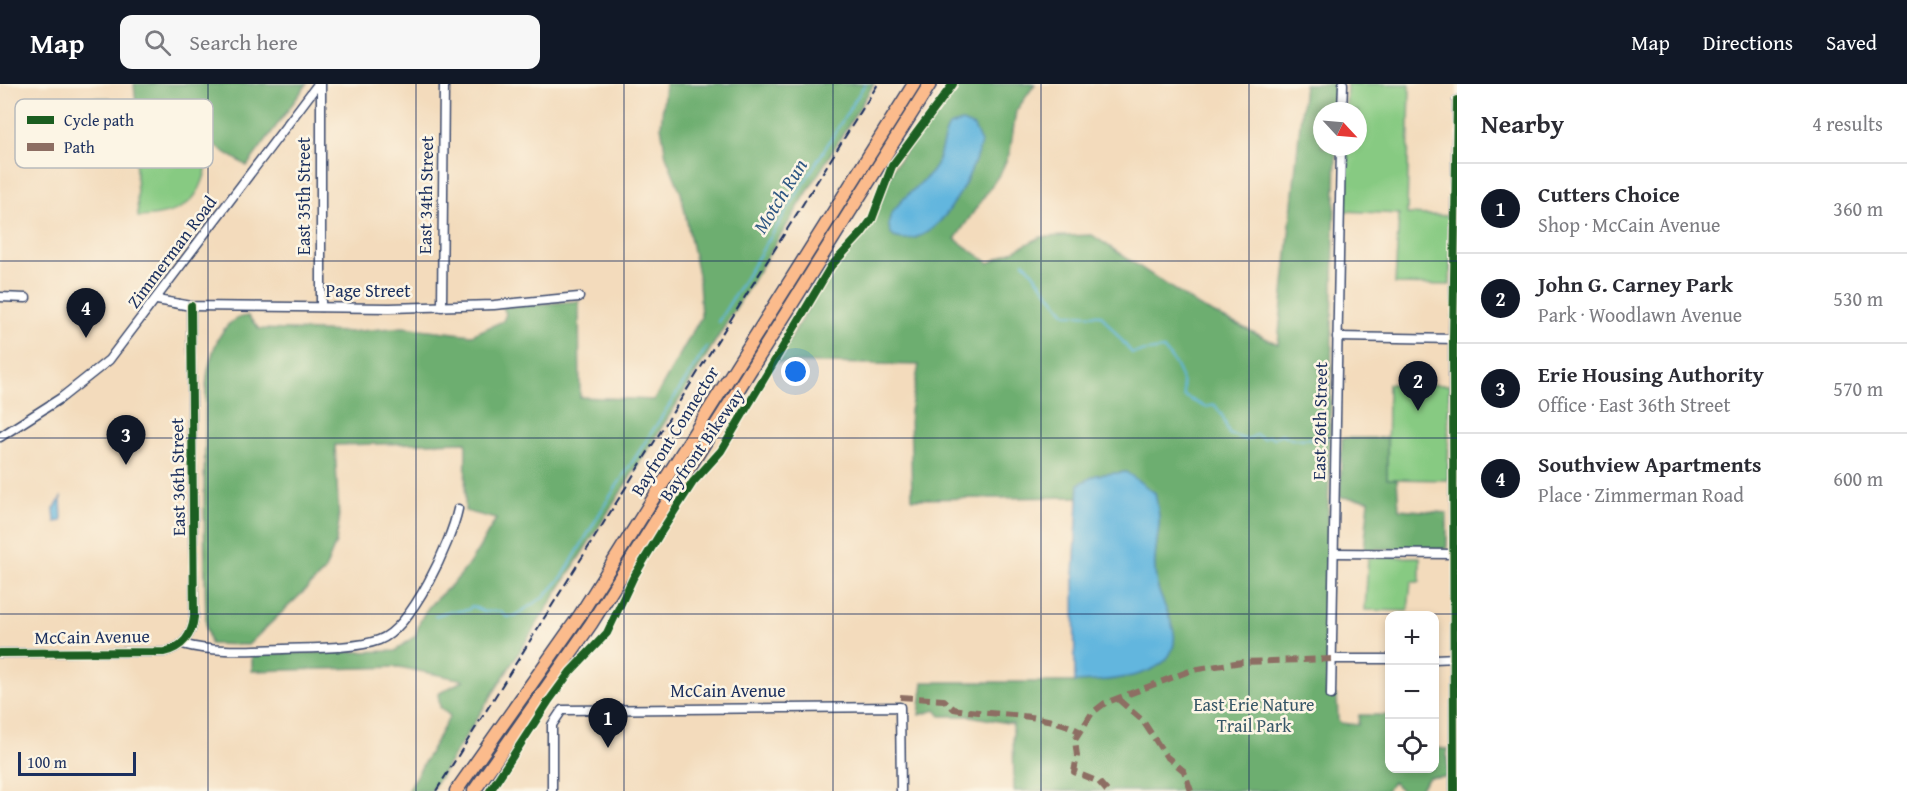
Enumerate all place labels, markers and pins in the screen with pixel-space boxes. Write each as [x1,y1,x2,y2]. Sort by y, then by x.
pin: 4 [66,288,106,338]
pin: 2 [1398,362,1438,411]
pin: 3 [106,416,146,465]
pin: 1 [588,698,628,748]

